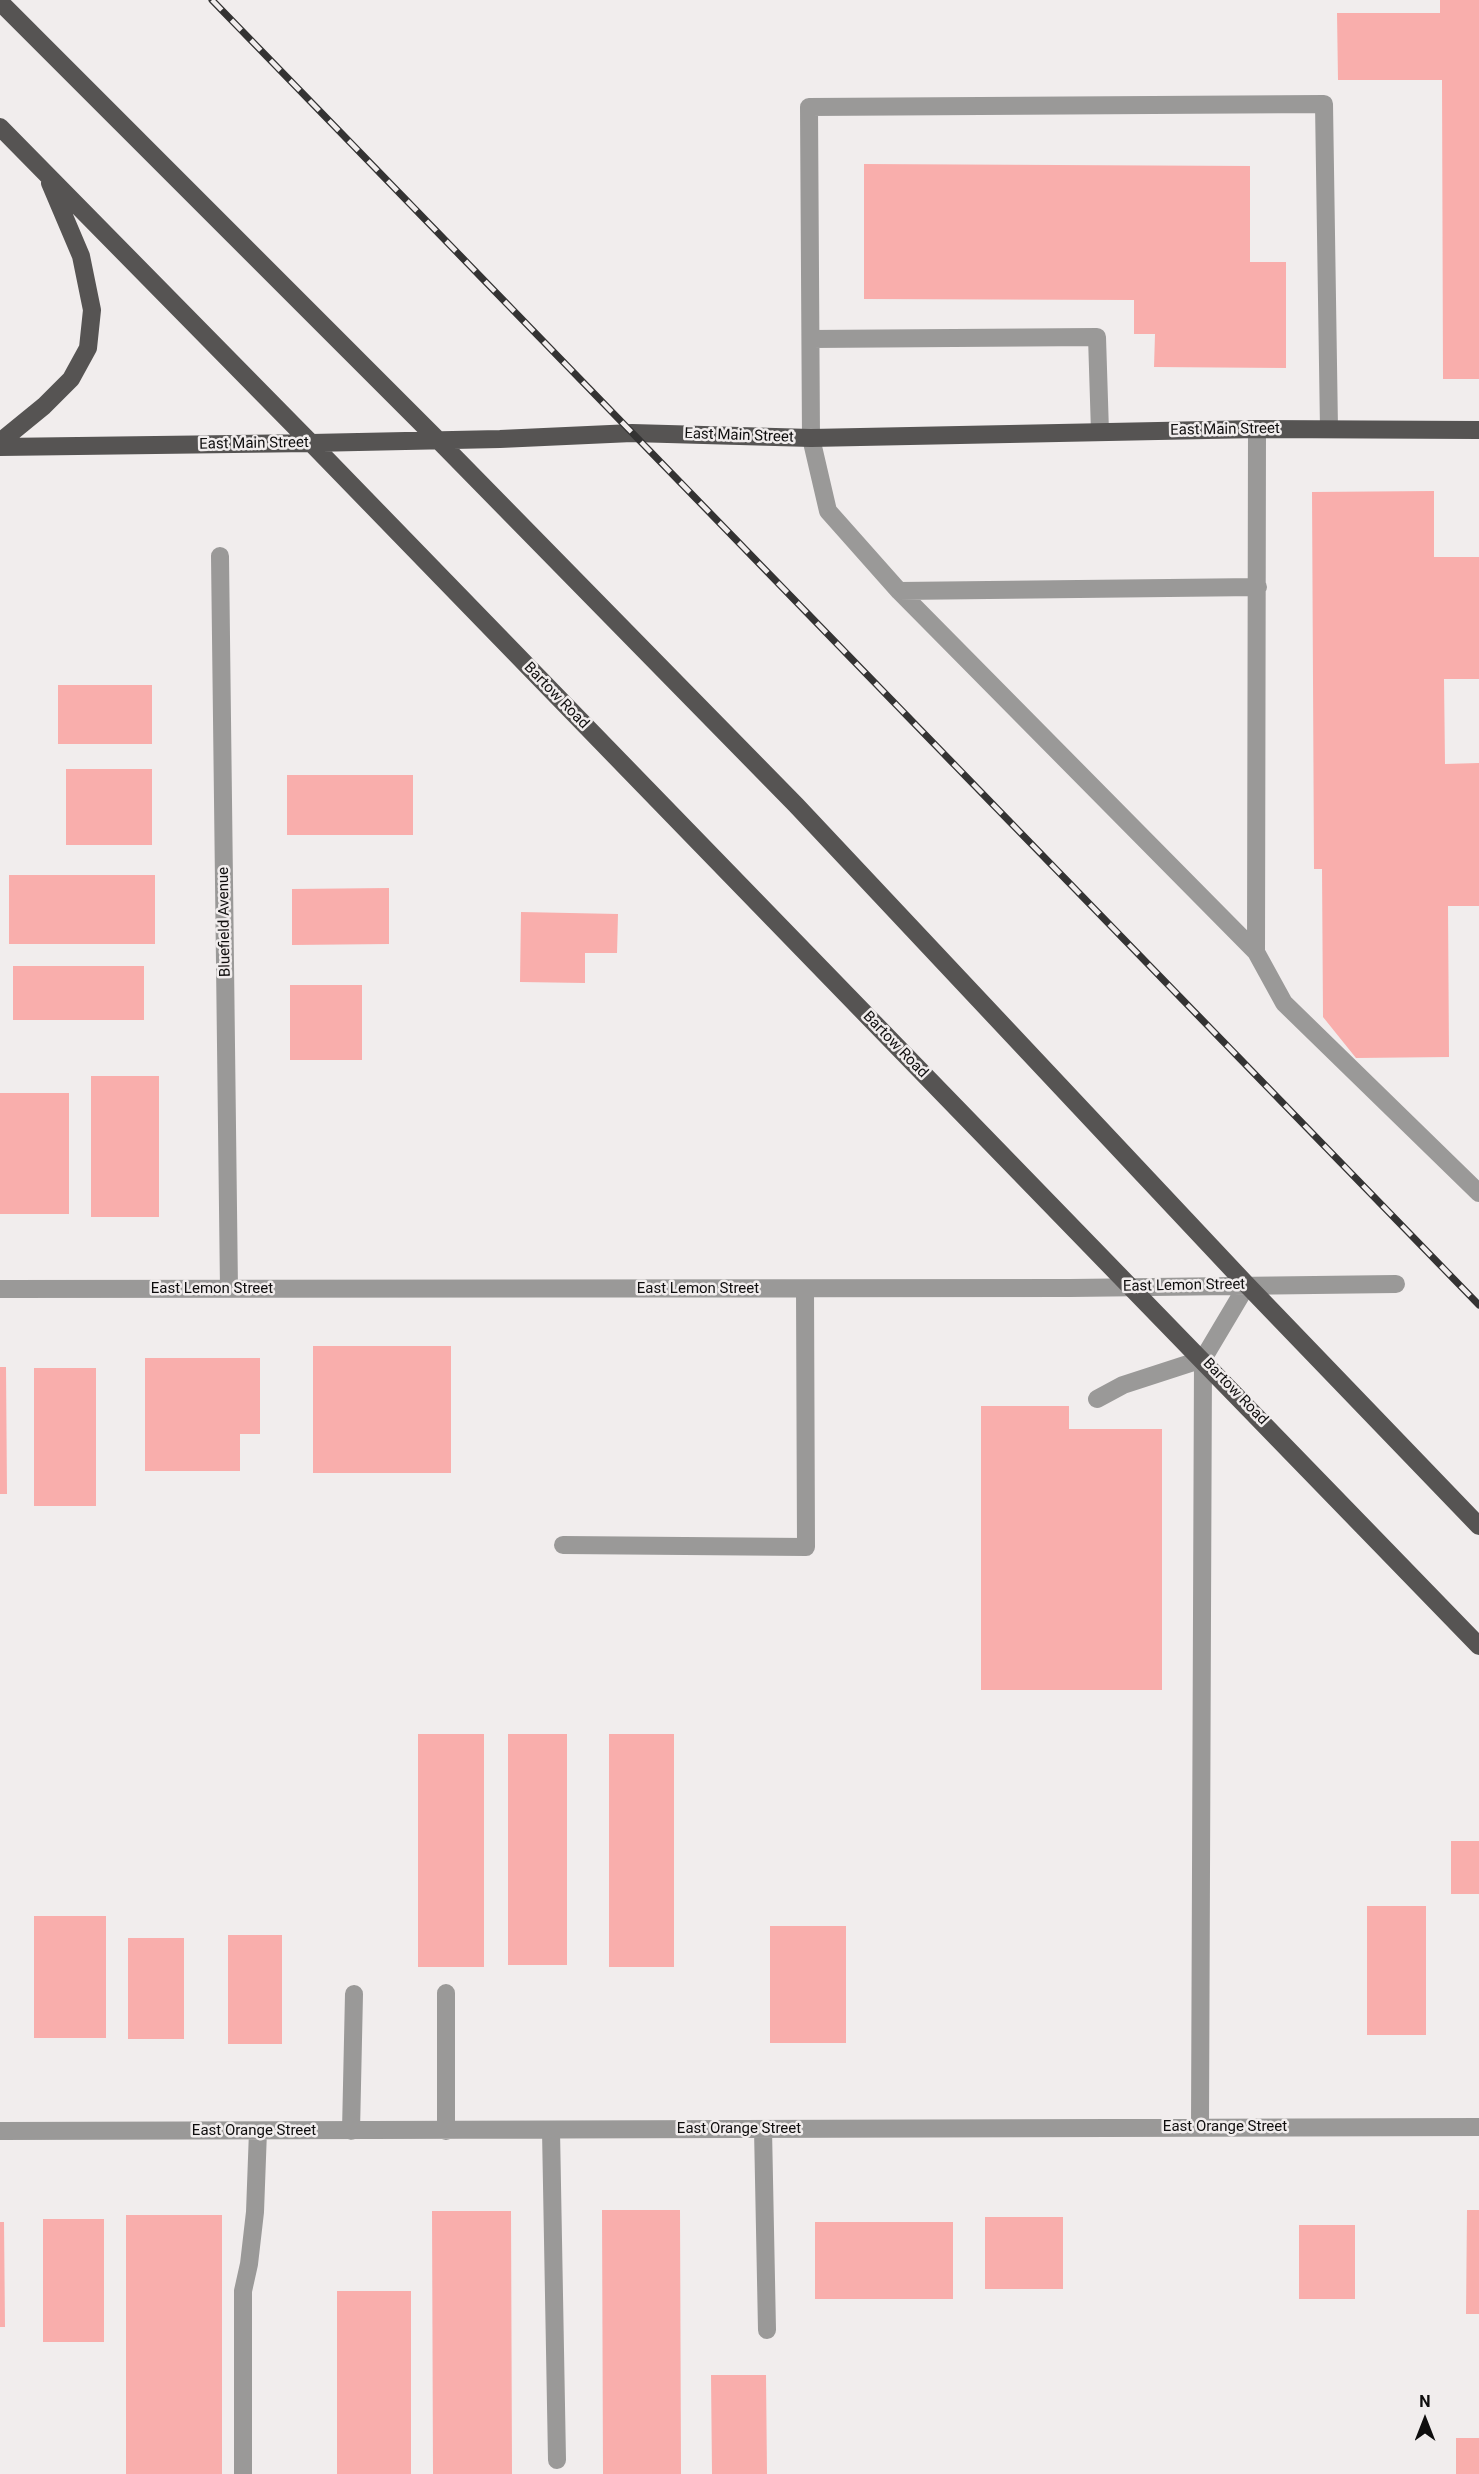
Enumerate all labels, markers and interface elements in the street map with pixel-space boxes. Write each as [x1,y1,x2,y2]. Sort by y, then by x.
street label: East Main Street [1170,420,1280,440]
street label: East Main Street [684,425,794,447]
street label: East Main Street [199,434,309,454]
street label: Bartow Road [520,659,592,733]
street label: Bluefield Avenue [215,867,235,977]
street label: Bartow Road [859,1008,931,1082]
street label: East Lemon Street [1123,1276,1245,1296]
street label: East Lemon Street [151,1280,273,1298]
street label: East Lemon Street [637,1280,759,1298]
street label: Bartow Road [1199,1355,1271,1429]
street label: East Orange Street [1163,2118,1287,2136]
street label: East Orange Street [677,2120,801,2138]
street label: East Orange Street [192,2122,316,2140]
north arrow [1395,2390,1455,2450]
text: N [1419,2392,1431,2411]

